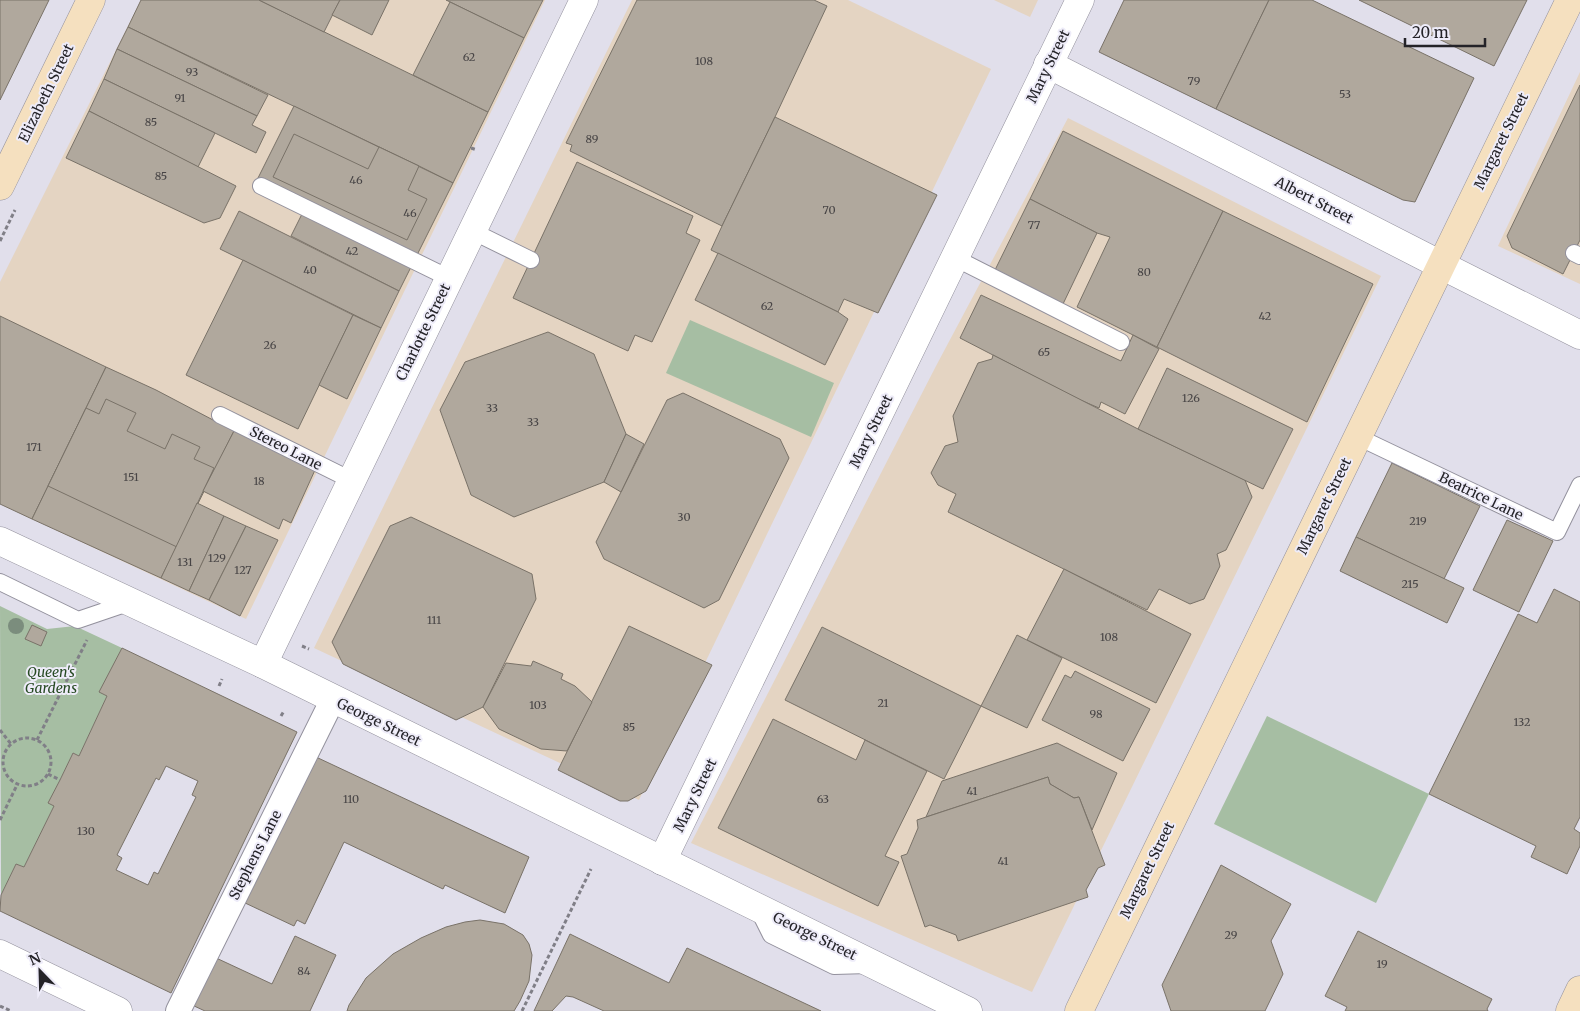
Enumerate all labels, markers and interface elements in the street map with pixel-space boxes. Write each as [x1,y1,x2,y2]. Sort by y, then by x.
scale bar [1405,15,1485,47]
text: 20 m [1412,23,1449,42]
street label: Mary Street [1023,26,1074,106]
street label: Elizabeth Street [14,40,78,145]
house number: 62 [463,50,475,64]
house number: 108 [695,54,713,68]
house number: 93 [186,65,198,79]
house number: 79 [1188,74,1201,88]
house number: 53 [1339,87,1351,101]
street label: Margaret Street [1470,89,1532,192]
house number: 91 [174,91,186,105]
house number: 85 [145,115,157,129]
house number: 89 [585,132,599,146]
house number: 85 [155,169,167,183]
street label: Albert Street [1271,172,1357,228]
house number: 46 [349,173,363,187]
house number: 70 [822,203,836,217]
house number: 46 [403,206,417,220]
house number: 77 [1028,218,1040,232]
house number: 42 [346,244,358,258]
house number: 40 [303,263,317,277]
house number: 80 [1137,265,1151,279]
street label: Charlotte Street [392,280,455,383]
house number: 62 [761,299,773,313]
house number: 42 [1259,309,1271,323]
house number: 26 [264,338,277,352]
house number: 65 [1038,345,1050,359]
street label: Mary Street [846,391,897,471]
house number: 126 [1182,391,1200,405]
house number: 33 [486,401,498,415]
house number: 33 [527,415,539,429]
street label: Stereo Lane [247,422,325,474]
house number: 171 [26,440,42,454]
street label: Margaret Street [1293,454,1355,557]
street label: Beatrice Lane [1436,468,1526,524]
house number: 151 [123,470,139,484]
house number: 18 [253,474,265,488]
house number: 30 [677,510,691,524]
house number: 219 [1409,514,1427,528]
house number: 129 [208,551,226,565]
house number: 131 [177,555,193,569]
house number: 127 [234,563,252,577]
house number: 215 [1401,577,1419,591]
house number: 111 [427,613,441,627]
house number: 108 [1100,630,1118,644]
park label: Queen's Gardens [25,663,77,697]
street label: George Street [334,694,424,750]
house number: 21 [877,696,889,710]
house number: 103 [529,698,547,712]
house number: 98 [1089,707,1103,721]
house number: 132 [1513,715,1531,729]
house number: 85 [623,720,635,734]
street label: Mary Street [670,755,721,835]
house number: 41 [967,784,977,798]
house number: 110 [343,792,359,806]
house number: 63 [817,792,829,806]
street label: Stephens Lane [225,807,285,903]
street label: Margaret Street [1116,818,1178,921]
house number: 130 [77,824,95,838]
house number: 41 [998,854,1008,868]
street label: George Street [770,908,860,964]
house number: 29 [1225,928,1238,942]
north arrow [15,946,65,996]
text: N [26,949,44,969]
house number: 19 [1376,957,1388,971]
house number: 84 [297,964,311,978]

